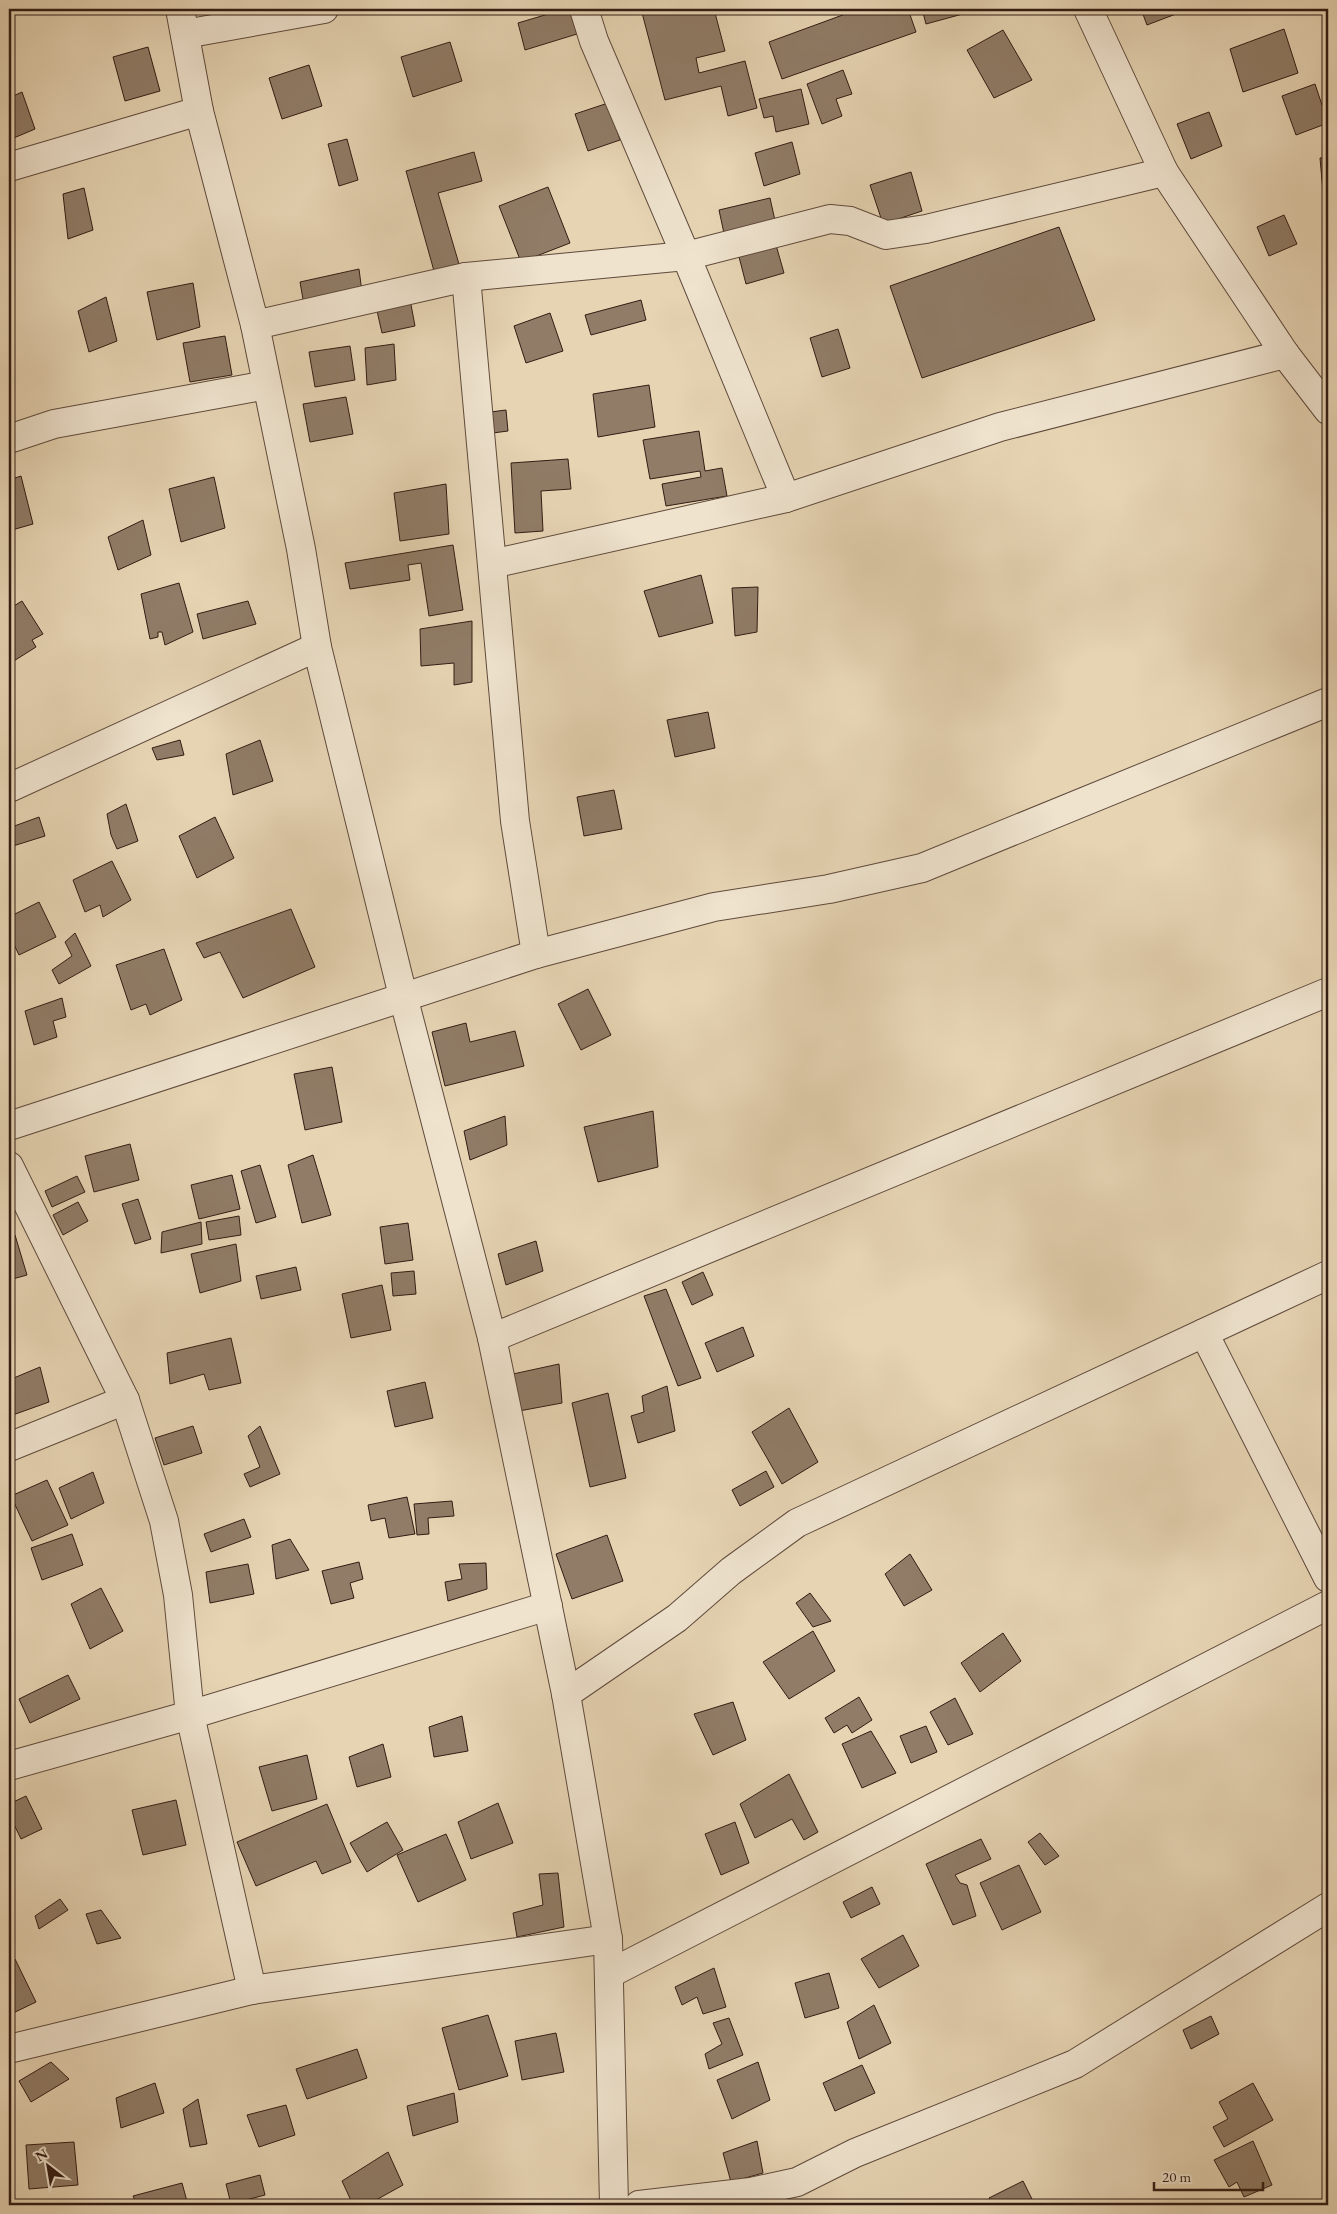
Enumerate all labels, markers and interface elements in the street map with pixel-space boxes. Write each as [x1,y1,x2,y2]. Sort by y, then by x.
north arrow [22,2142,72,2192]
text: N [32,2144,51,2165]
scale bar [1154,2159,1263,2191]
text: 20 m [1162,2167,1191,2186]

